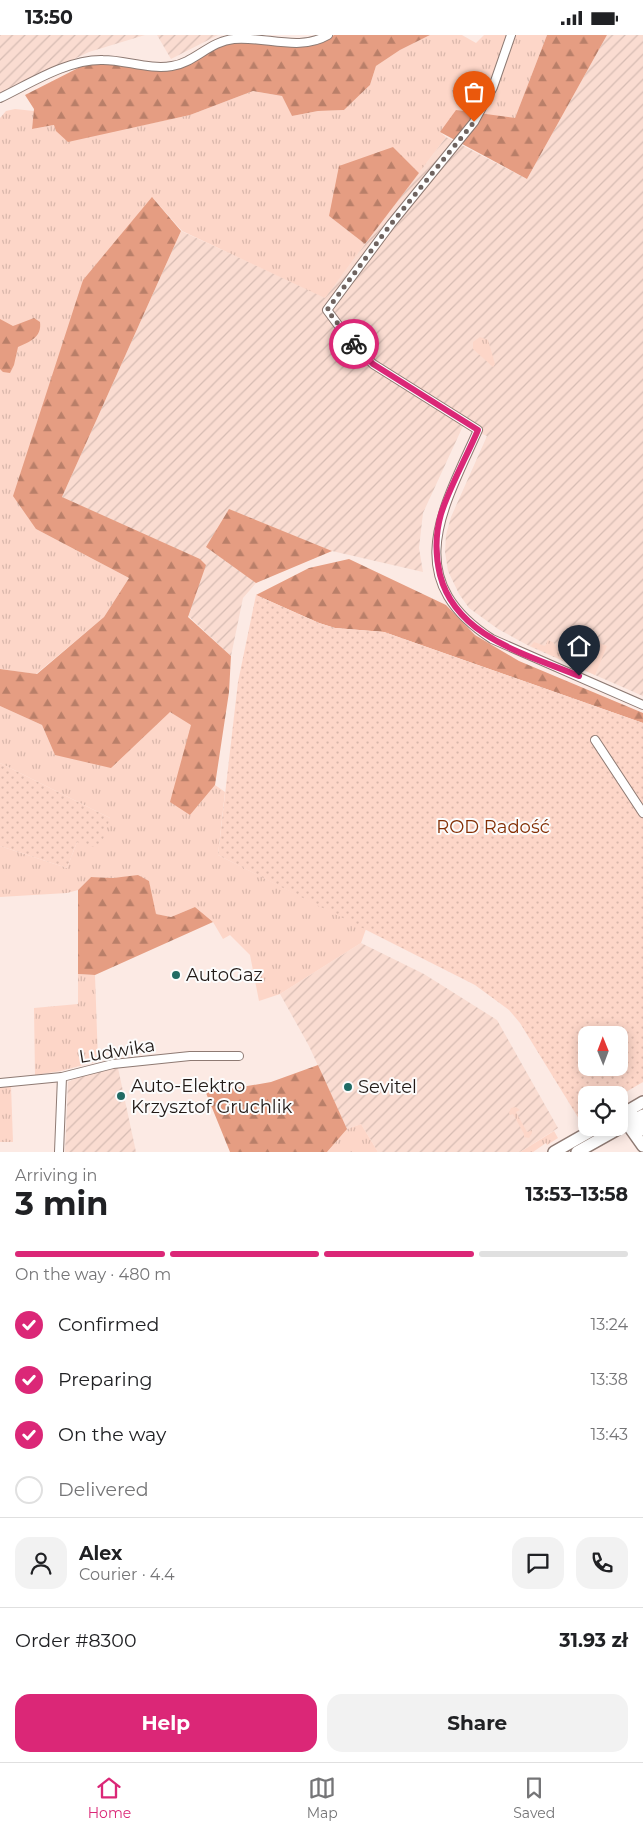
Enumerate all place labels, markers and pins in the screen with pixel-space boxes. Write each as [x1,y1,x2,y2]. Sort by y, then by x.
pin [453,71,495,122]
pin [558,625,600,676]
place label: AutoGaz [186,964,263,986]
marker: AutoGaz [170,969,182,981]
place label: Auto-Elektro Krzysztof Gruchlik [131,1075,292,1118]
place label: Sevitel [358,1076,417,1098]
marker: Sevitel [342,1081,354,1093]
marker: Auto-Elektro Krzysztof Gruchlik [115,1090,127,1102]

